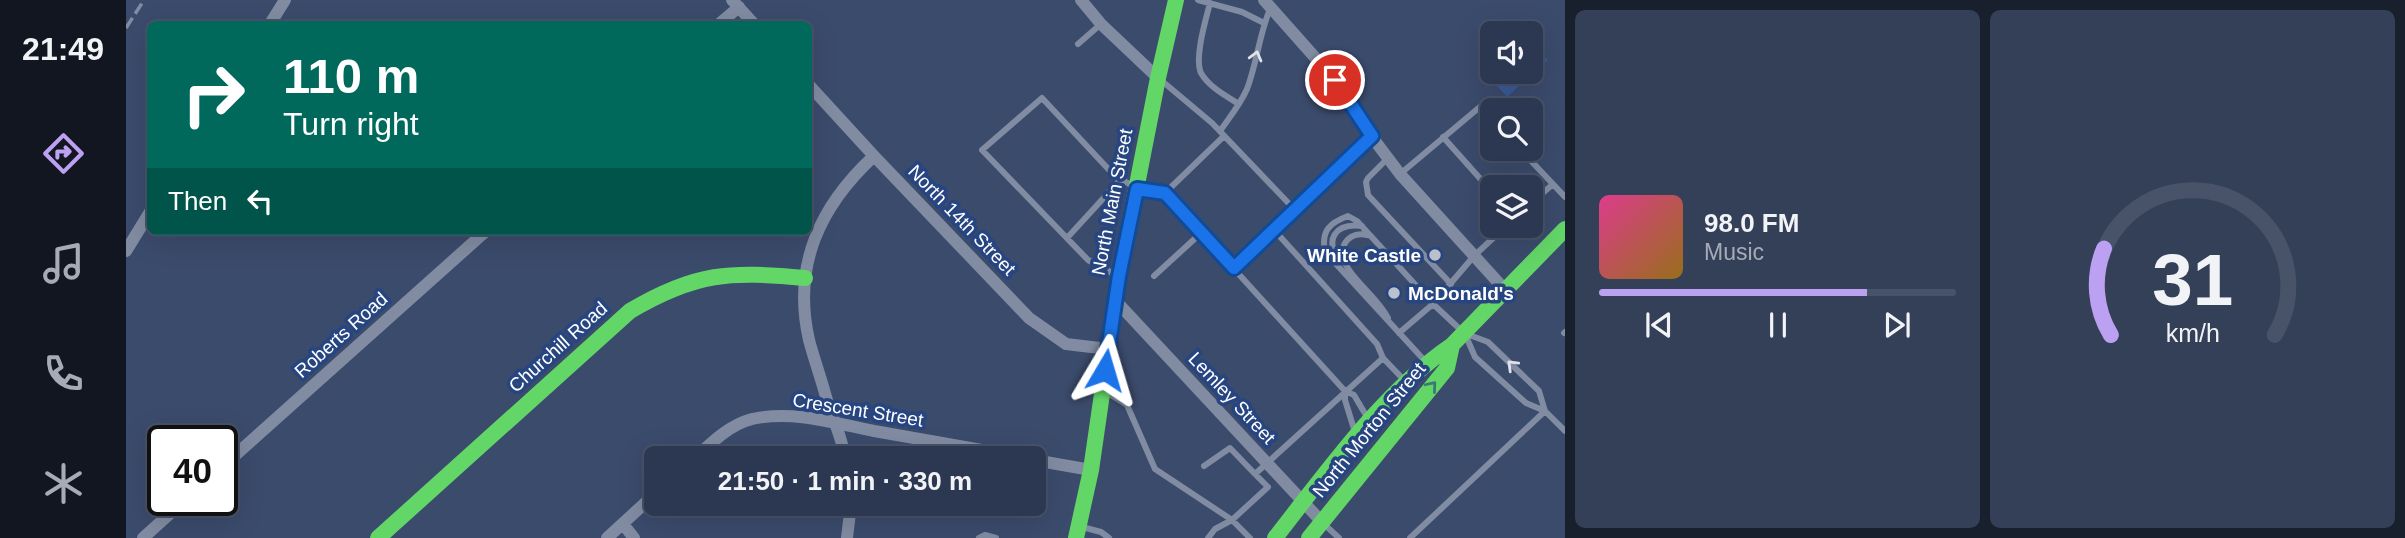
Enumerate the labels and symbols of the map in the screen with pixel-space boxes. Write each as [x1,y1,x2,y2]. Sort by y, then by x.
pin [1305,50,1365,110]
one-way arrow [1248,51,1262,63]
street label: North Main Street [1087,126,1137,277]
street label: North 14th Street [904,161,1020,280]
place label: White Castle [1307,245,1421,266]
marker: White Castle [1427,247,1443,263]
place label: McDonald's [1408,283,1514,304]
marker: McDonald's [1386,285,1402,301]
street label: Roberts Road [290,288,392,382]
street label: Churchill Road [505,298,611,396]
position arrow [1068,333,1142,407]
street label: Lemley Street [1184,348,1280,449]
street label: North Morton Street [1308,358,1430,501]
one-way arrow [1507,360,1520,373]
one-way arrow [1424,381,1436,394]
street label: Crescent Street [791,389,926,431]
speed limit sign: 40 [147,425,238,516]

